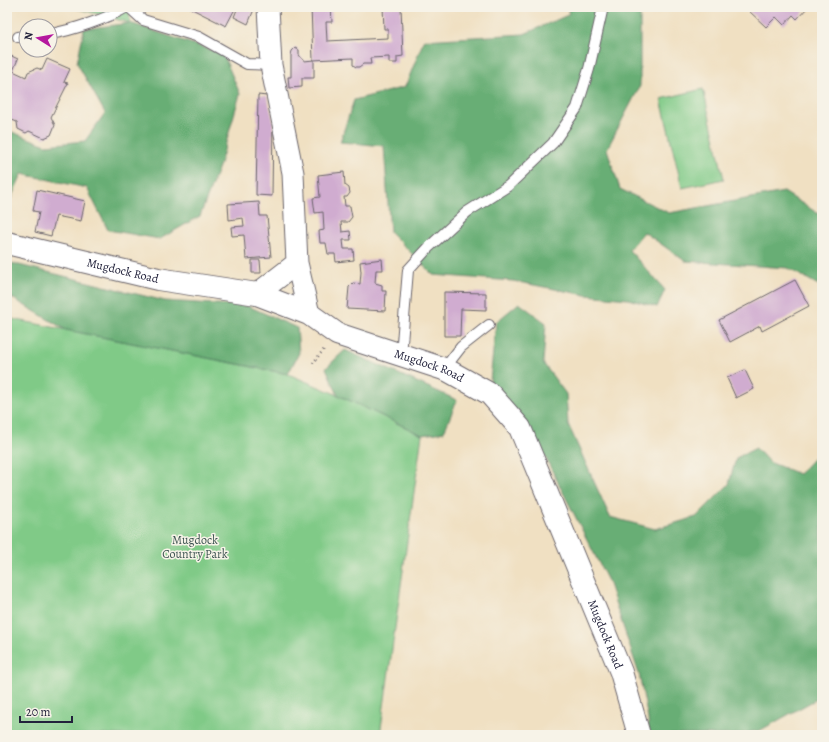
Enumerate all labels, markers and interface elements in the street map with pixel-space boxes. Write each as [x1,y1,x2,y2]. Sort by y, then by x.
north arrow [18,18,58,58]
text: N [21,31,37,42]
street label: Mugdock Road [85,254,161,287]
street label: Mugdock Road [392,345,467,386]
park label: Mugdock Country Park [162,532,228,562]
street label: Mugdock Road [584,597,627,672]
scale bar [20,698,72,724]
text: 20 m [26,704,50,720]

